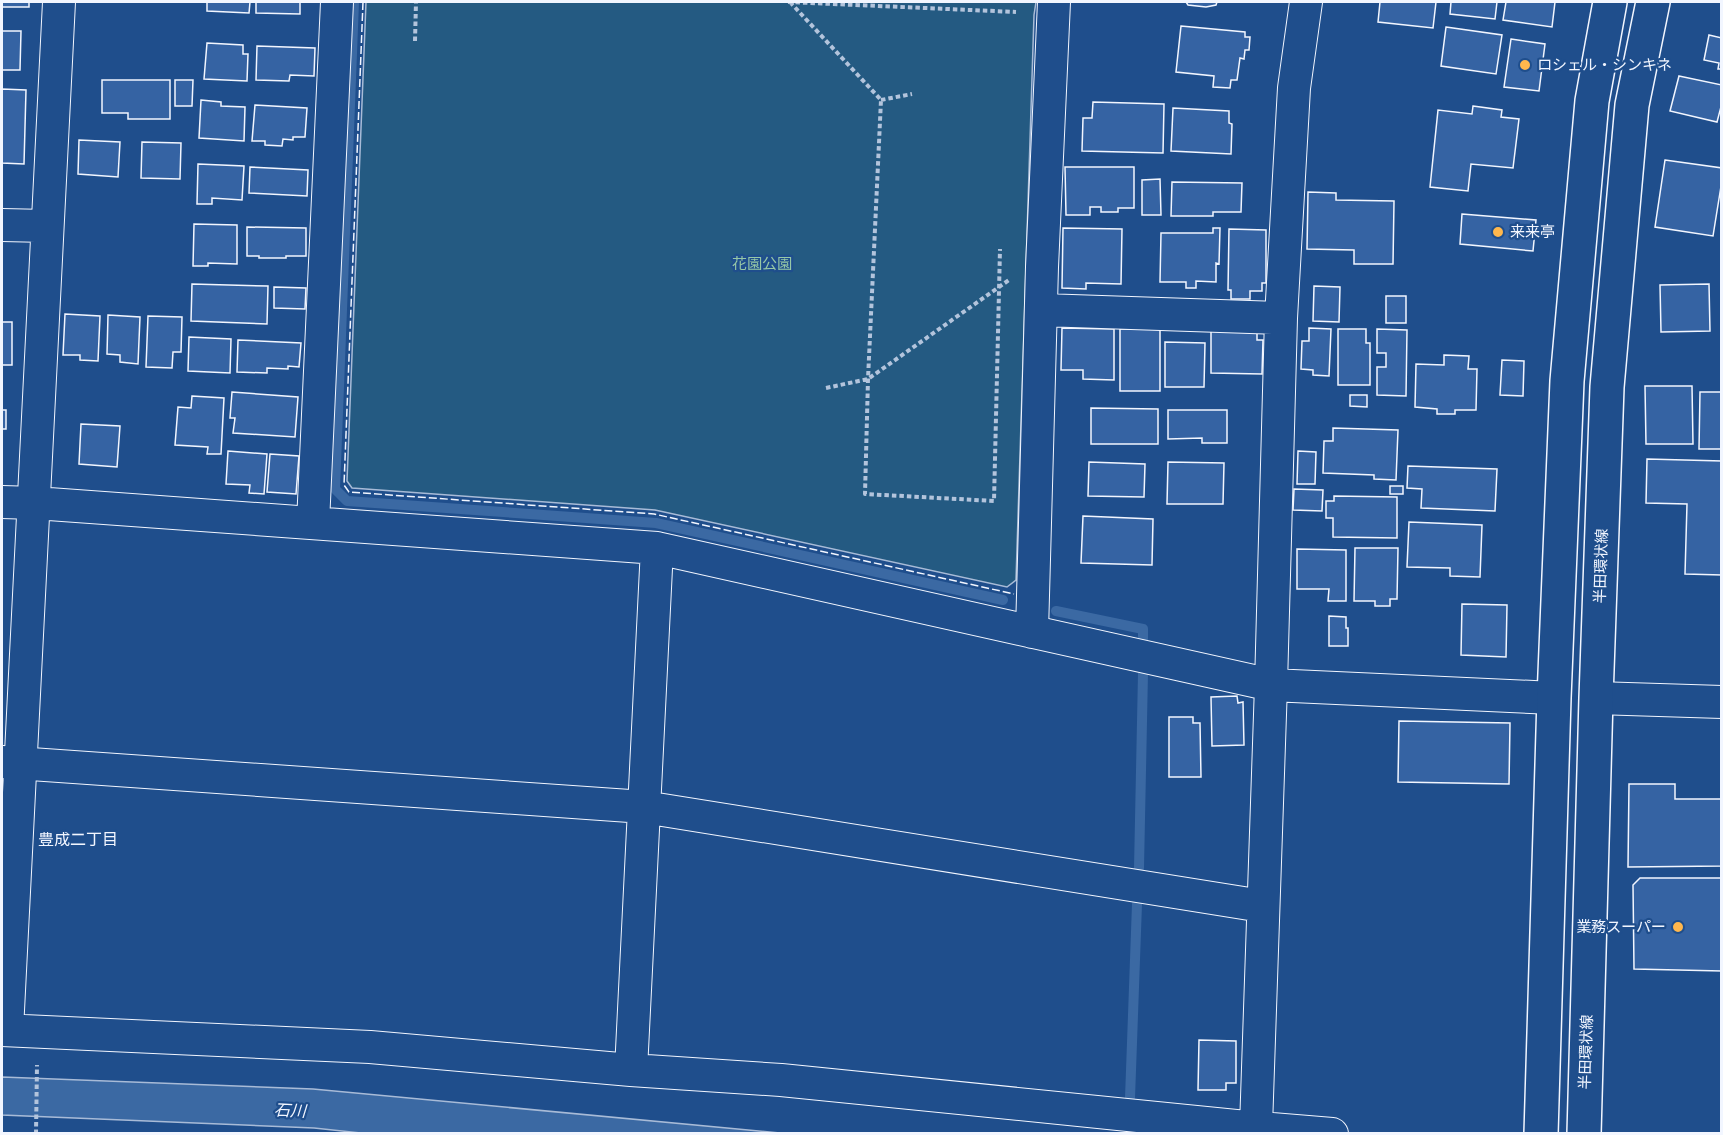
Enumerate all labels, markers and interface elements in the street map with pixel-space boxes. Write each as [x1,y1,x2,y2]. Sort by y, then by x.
place label: ロシェル・シンキネ [1537,56,1672,73]
marker: ロシェル・シンキネ [1518,58,1532,72]
place label: 来来亭 [1510,223,1555,240]
marker: 来来亭 [1491,225,1505,239]
park label: 花園公園 [732,255,792,272]
street label: 半田環状線 [1591,528,1610,604]
district label: 豊成二丁目 [38,830,118,848]
place label: 業務スーパー [1576,918,1666,935]
marker: 業務スーパー [1671,920,1685,934]
street label: 半田環状線 [1576,1014,1595,1090]
water label: 石川 [274,1100,308,1120]

